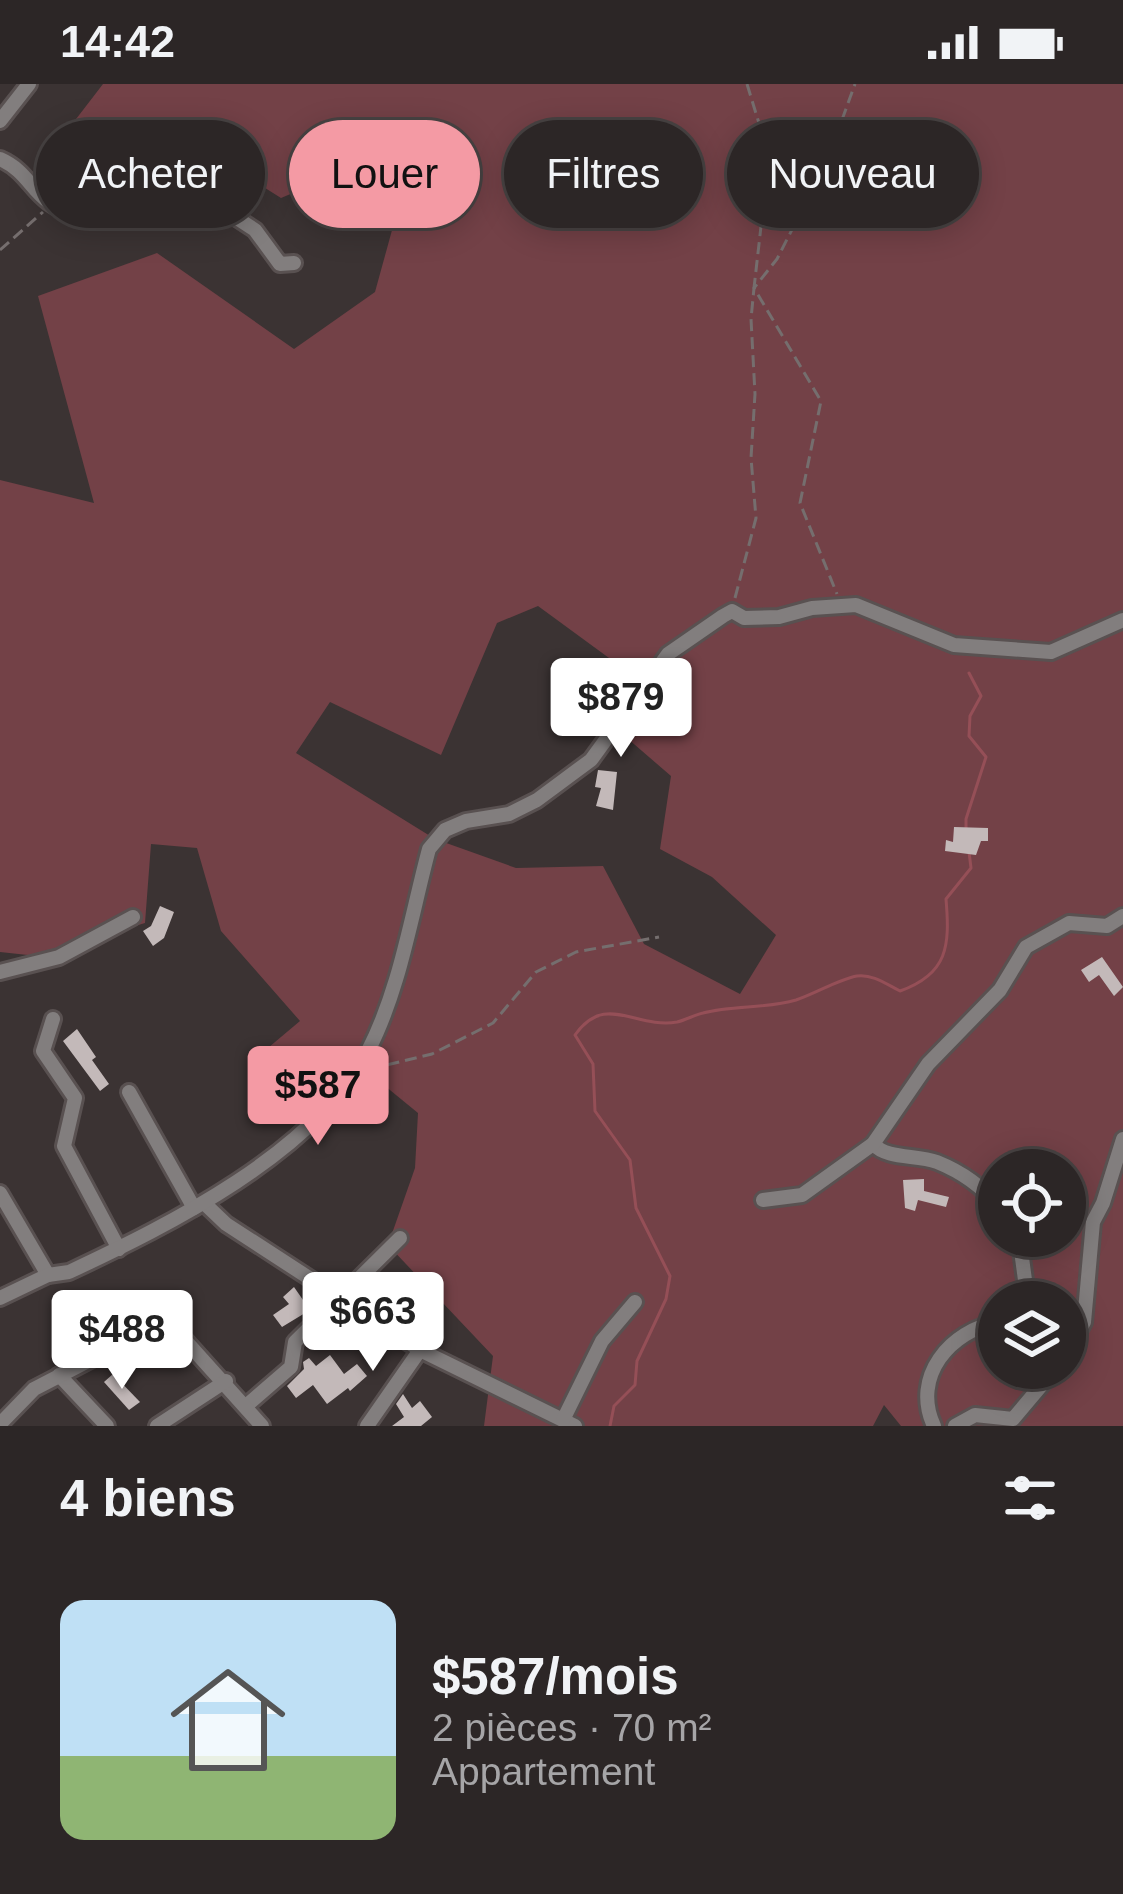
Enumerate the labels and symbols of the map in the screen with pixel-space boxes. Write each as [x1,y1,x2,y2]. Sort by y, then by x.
pin: $879 [550,658,692,760]
pin: $587 [247,1046,389,1148]
pin: $663 [302,1272,444,1374]
pin: $488 [51,1290,193,1392]

